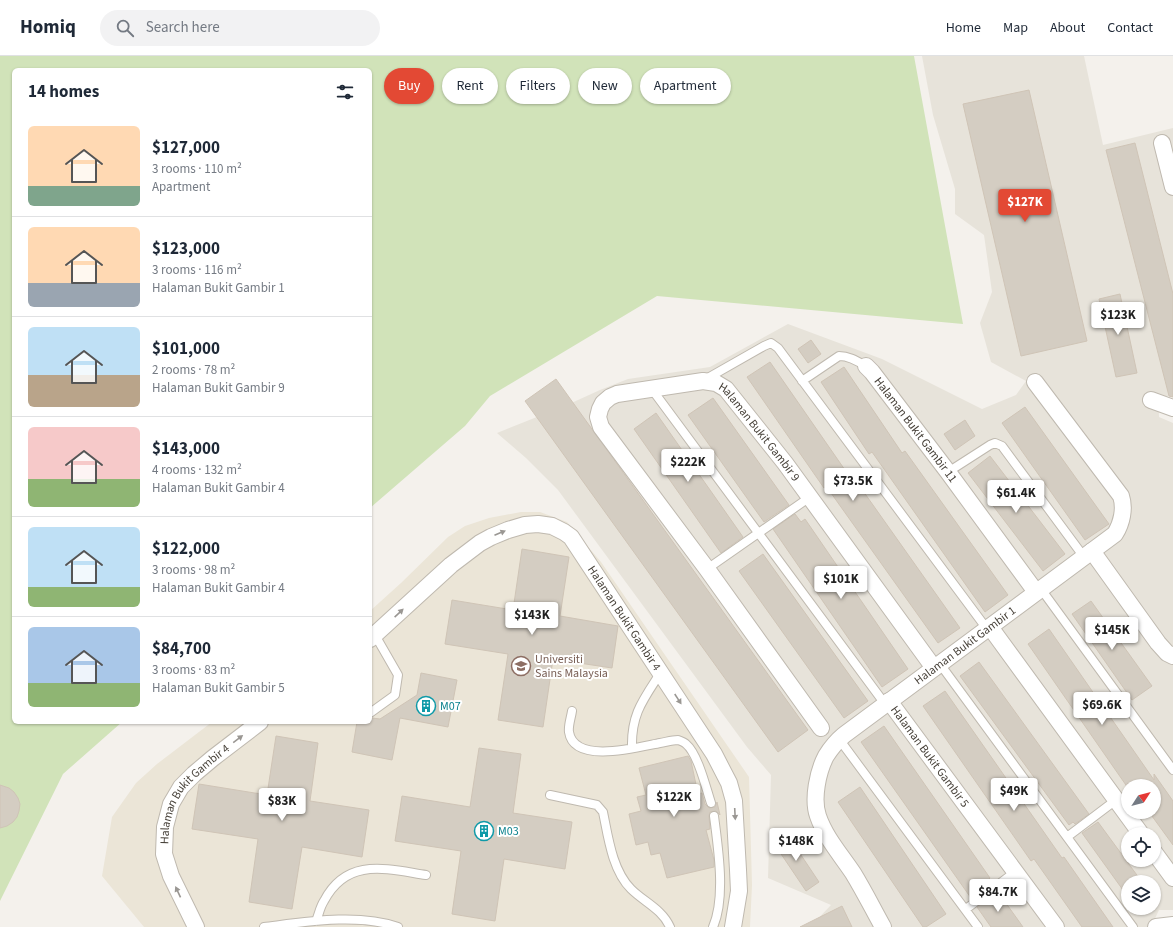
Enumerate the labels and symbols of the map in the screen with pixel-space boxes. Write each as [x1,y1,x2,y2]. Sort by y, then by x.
pin: $127K [997,189,1053,223]
pin: $123K [1090,302,1146,336]
street label: Halaman Bukit Gambir 11 [870,373,961,486]
street label: Halaman Bukit Gambir 9 [716,378,804,485]
pin: $222K [660,449,716,483]
pin: $73.5K [820,468,886,502]
pin: $61.4K [983,480,1049,514]
one-way arrow [495,530,506,536]
street label: Halaman Bukit Gambir 4 [584,562,665,674]
pin: $101K [813,566,869,600]
pin: $143K [504,602,560,636]
street label: Halaman Bukit Gambir 1 [911,602,1019,689]
one-way arrow [394,608,404,618]
pin: $145K [1084,617,1140,651]
place label: Universiti Sains Malaysia [535,651,608,682]
school or university icon: Universiti Sains Malaysia [510,655,532,677]
pin: $69.6K [1069,692,1135,726]
one-way arrow [675,694,682,705]
building icon: M07 [415,695,437,717]
place label: M07 [440,698,461,715]
street label: Halaman Bukit Gambir 5 [887,702,973,811]
one-way arrow [233,735,243,743]
street label: Halaman Bukit Gambir 4 [156,740,233,844]
pin: $49K [990,778,1038,812]
north arrow [1121,779,1161,819]
pin: $122K [646,784,702,818]
pin: $83K [258,788,306,822]
one-way arrow [732,808,738,821]
building icon: M03 [473,820,495,842]
place label: M03 [498,823,519,840]
pin: $148K [768,828,824,862]
pin: $84.7K [965,879,1031,913]
one-way arrow [175,887,181,898]

